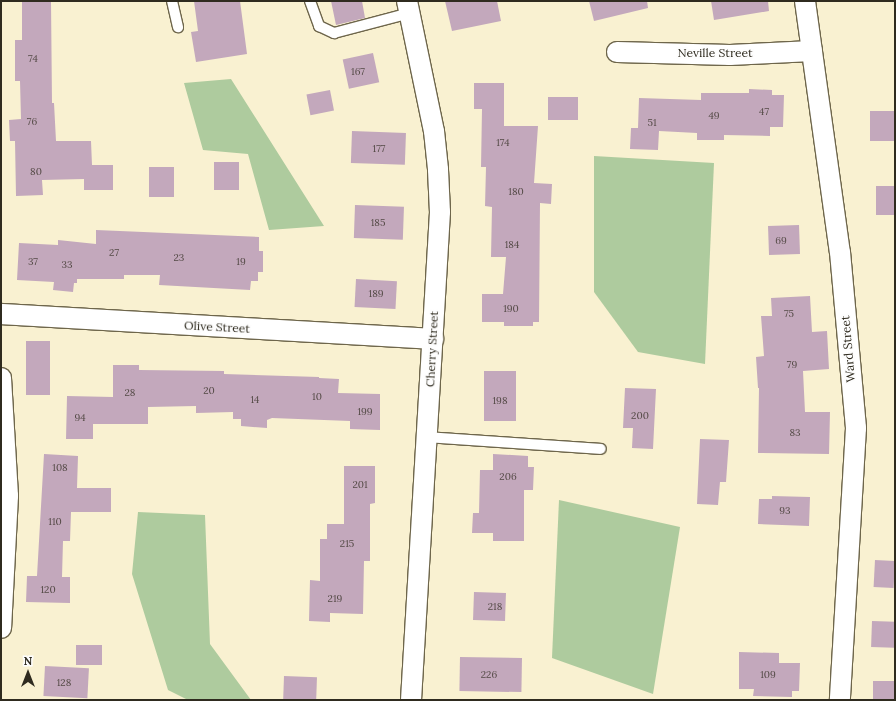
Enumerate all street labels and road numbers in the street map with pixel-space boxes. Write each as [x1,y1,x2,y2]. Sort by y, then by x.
street label: Neville Street [677,46,753,60]
street label: Cherry Street [423,311,441,387]
street label: Ward Street [838,315,858,383]
street label: Olive Street [184,318,250,336]

